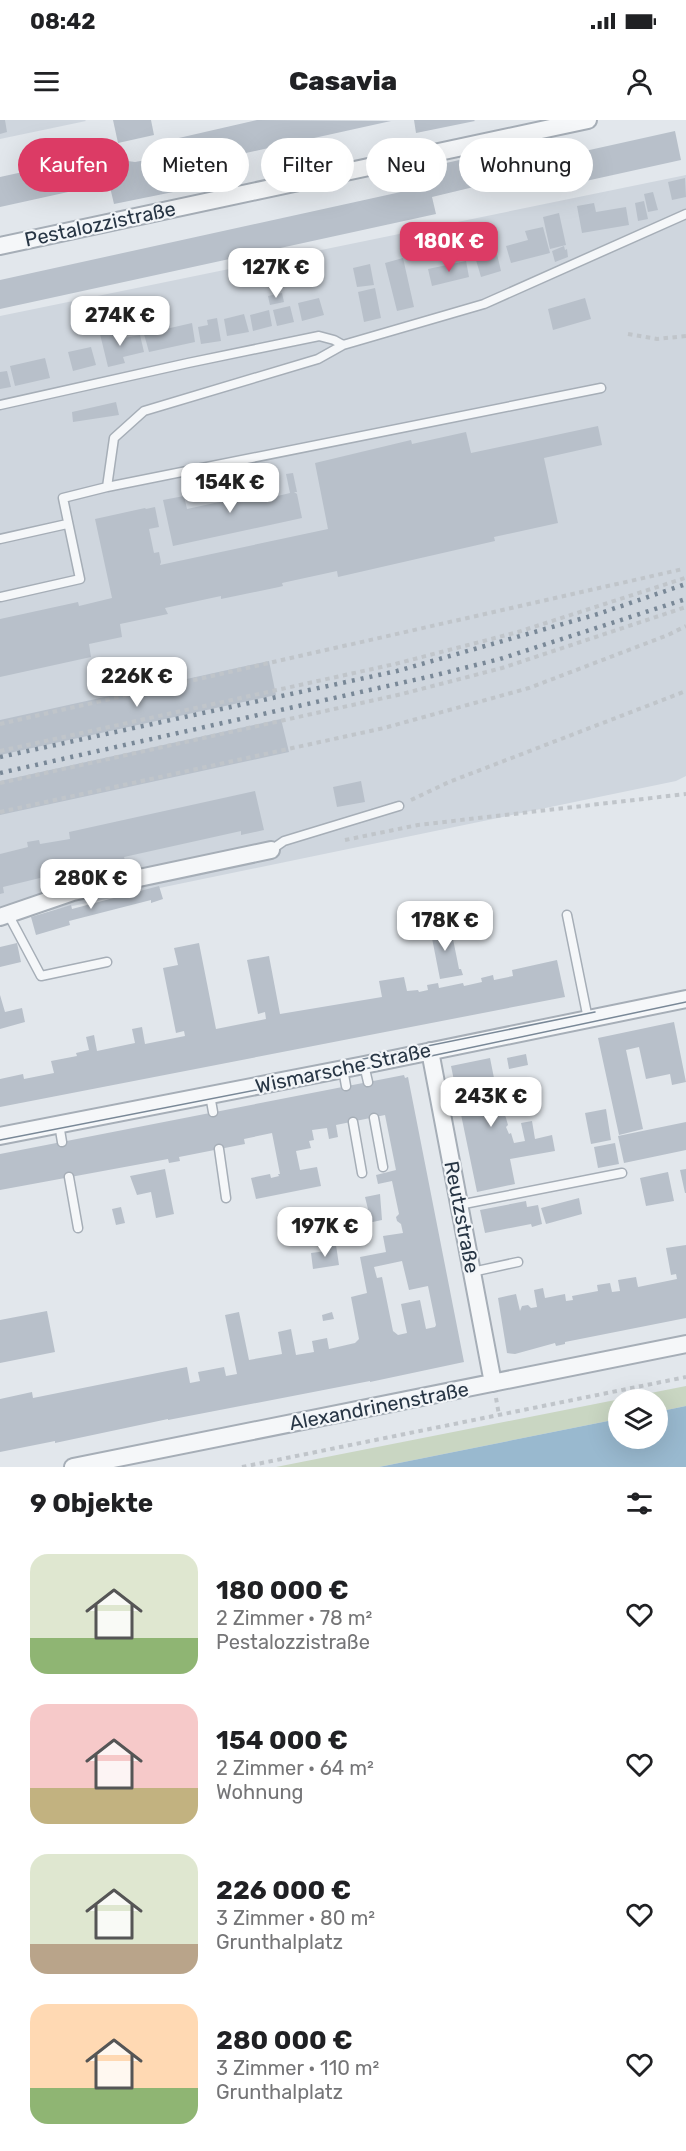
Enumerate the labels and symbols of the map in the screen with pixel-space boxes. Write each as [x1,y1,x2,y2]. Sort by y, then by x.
street label: Pestalozzistraße [22,196,178,252]
pin: 180K € [400,222,498,273]
pin: 127K € [227,248,325,299]
pin: 274K € [71,296,169,347]
pin: 154K € [181,463,279,514]
pin: 226K € [88,657,186,708]
pin: 280K € [42,859,140,910]
pin: 178K € [396,901,494,952]
street label: Wismarsche Straße [253,1038,433,1098]
pin: 243K € [442,1077,540,1128]
street label: Reutzstraße [439,1159,485,1275]
pin: 197K € [276,1207,374,1258]
street label: Alexandrinenstraße [287,1377,471,1435]

